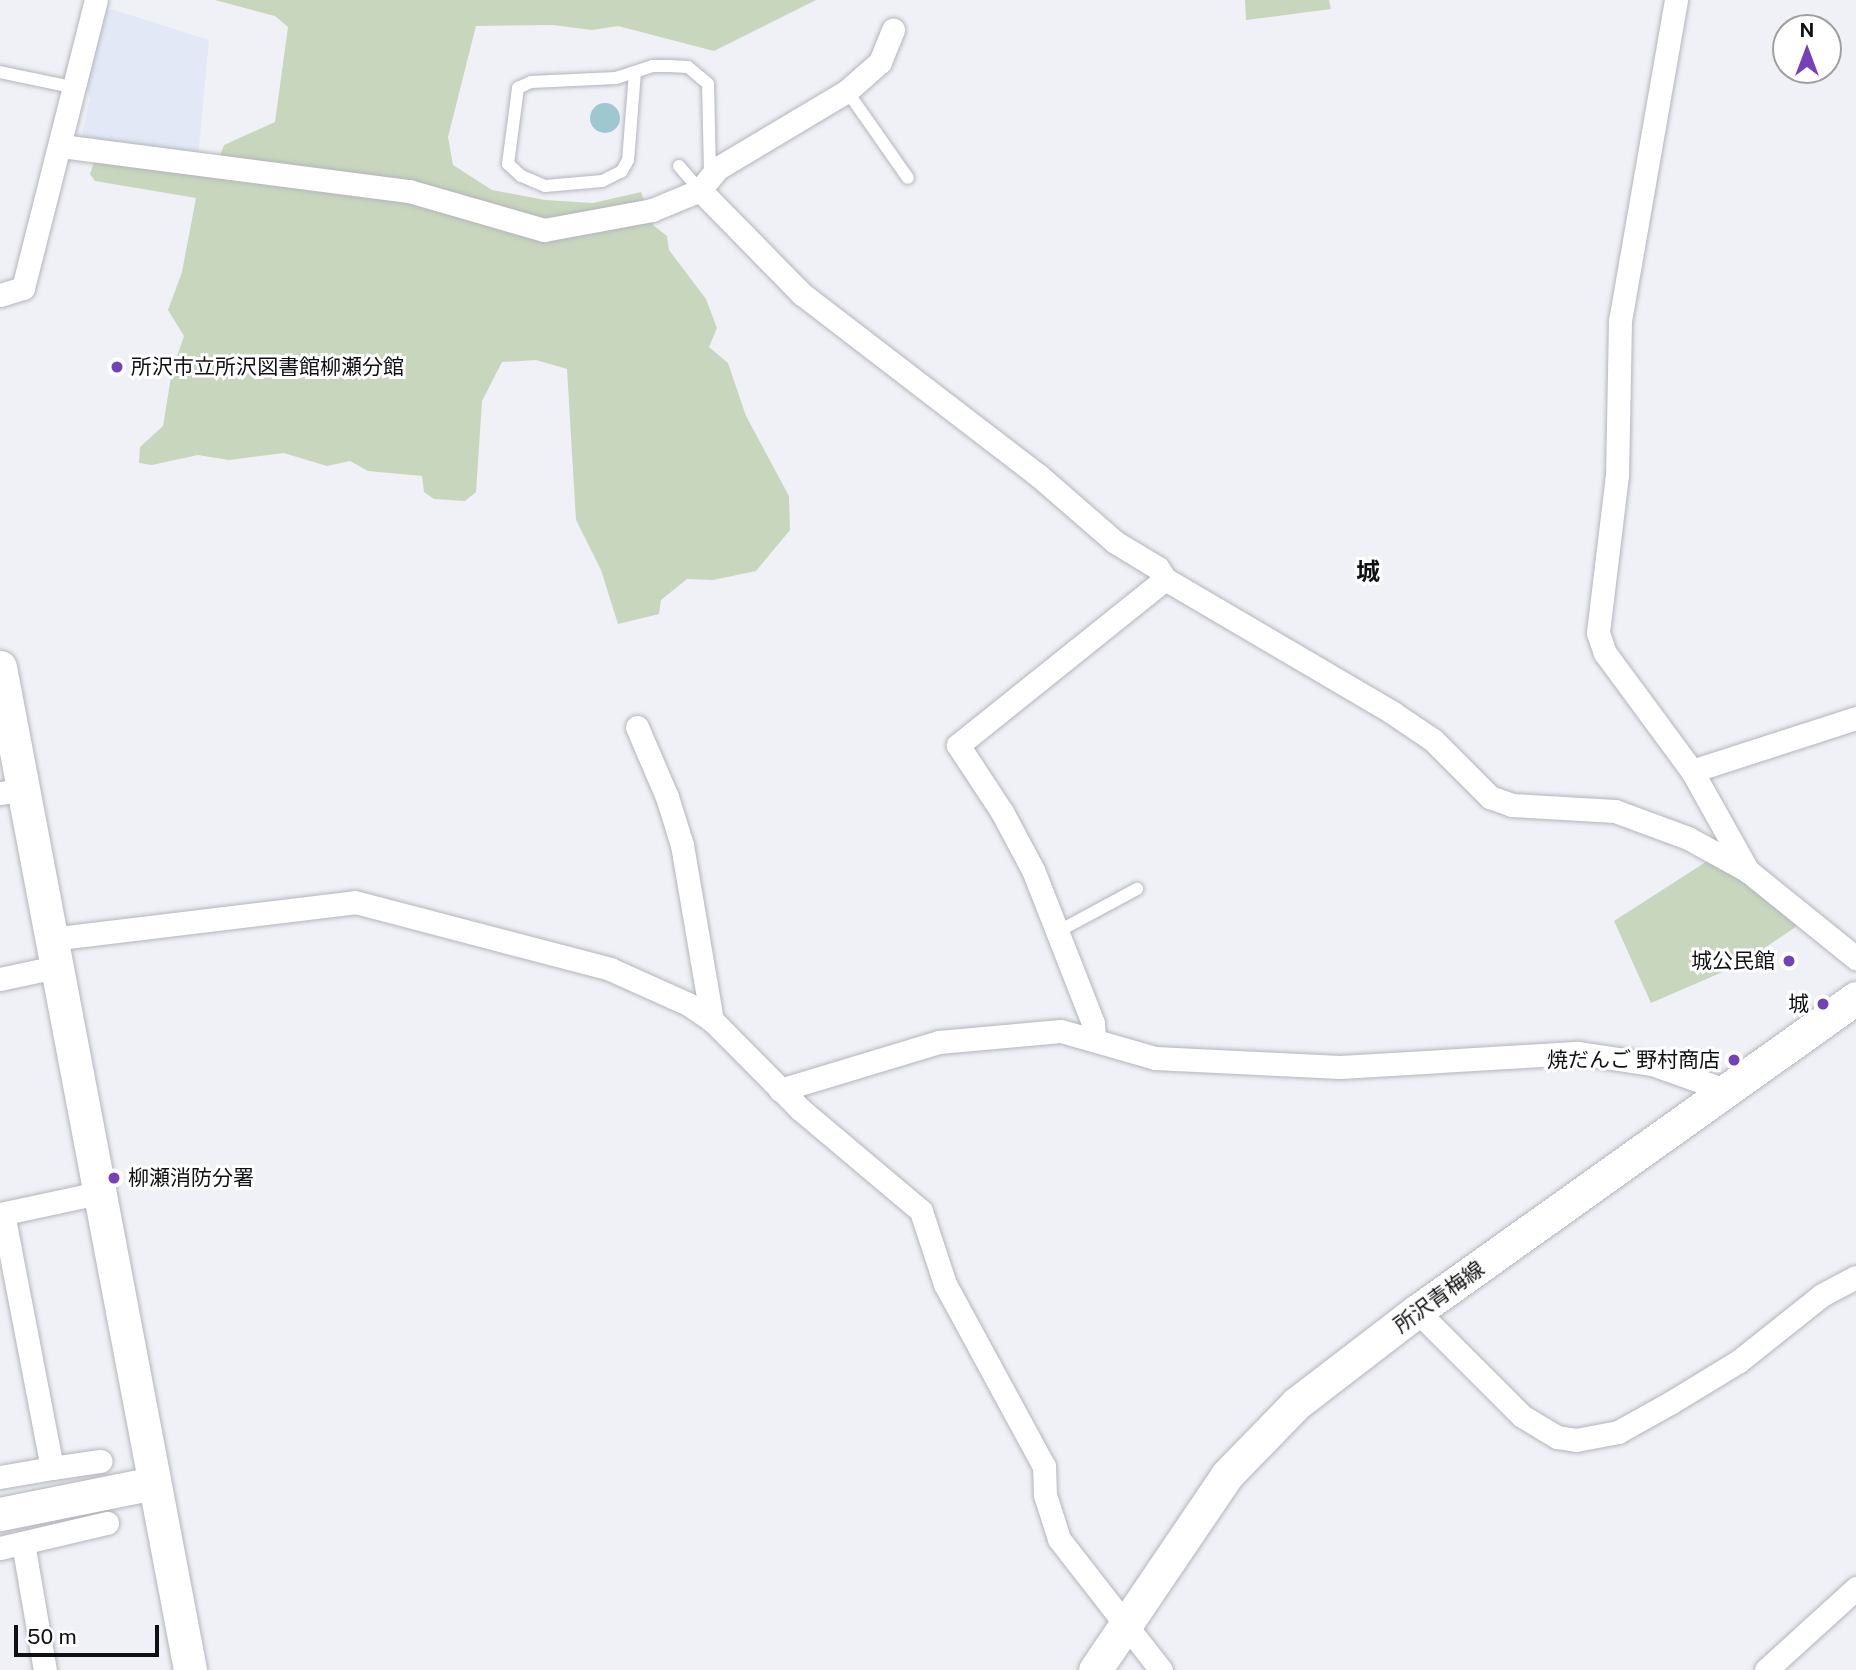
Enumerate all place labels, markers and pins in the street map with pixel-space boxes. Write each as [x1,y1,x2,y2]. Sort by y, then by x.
place label: 所沢市立所沢図書館柳瀬分館 [131,354,404,380]
marker: 所沢市立所沢図書館柳瀬分館 [109,359,125,375]
place label: 城公民館 [1691,948,1775,974]
marker: 城公民館 [1781,953,1797,969]
place label: 城 [1788,991,1809,1017]
marker: 城 [1815,996,1831,1012]
place label: 焼だんご 野村商店 [1547,1047,1720,1073]
marker: 焼だんご 野村商店 [1726,1052,1742,1068]
place label: 柳瀬消防分署 [128,1165,254,1191]
marker: 柳瀬消防分署 [106,1170,122,1186]

